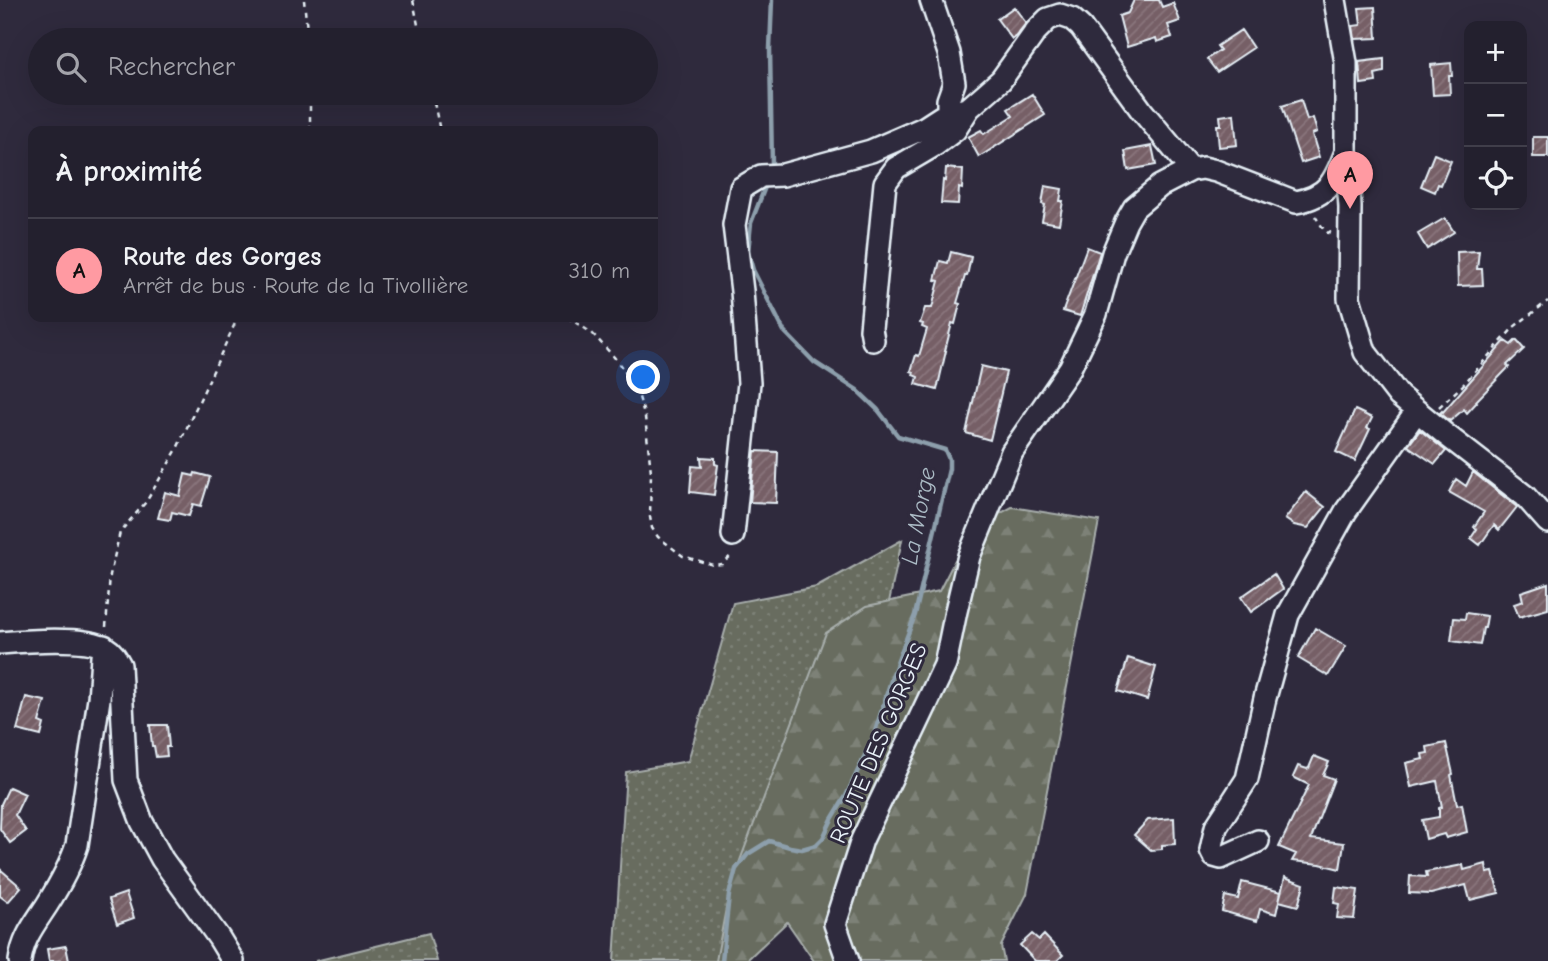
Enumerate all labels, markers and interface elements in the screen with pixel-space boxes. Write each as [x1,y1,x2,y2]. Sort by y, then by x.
map controls [1464,21,1527,210]
button: + [1464,21,1527,84]
search box [28,28,658,105]
icon: search [52,48,90,86]
text: Rechercher [108,52,235,82]
button: − [1464,84,1527,147]
button: locate [1464,147,1527,210]
pin: A [1327,151,1373,209]
text: À proximité [56,154,202,189]
text: Route des Gorges [123,242,321,272]
text: A [73,257,85,284]
text: 310 m [569,257,630,284]
text: Arrêt de bus · Route de la Tivollière [123,272,468,299]
your location [626,360,660,394]
water label: La Morge [895,465,941,567]
street label: ROUTE DES GORGES [824,639,933,847]

